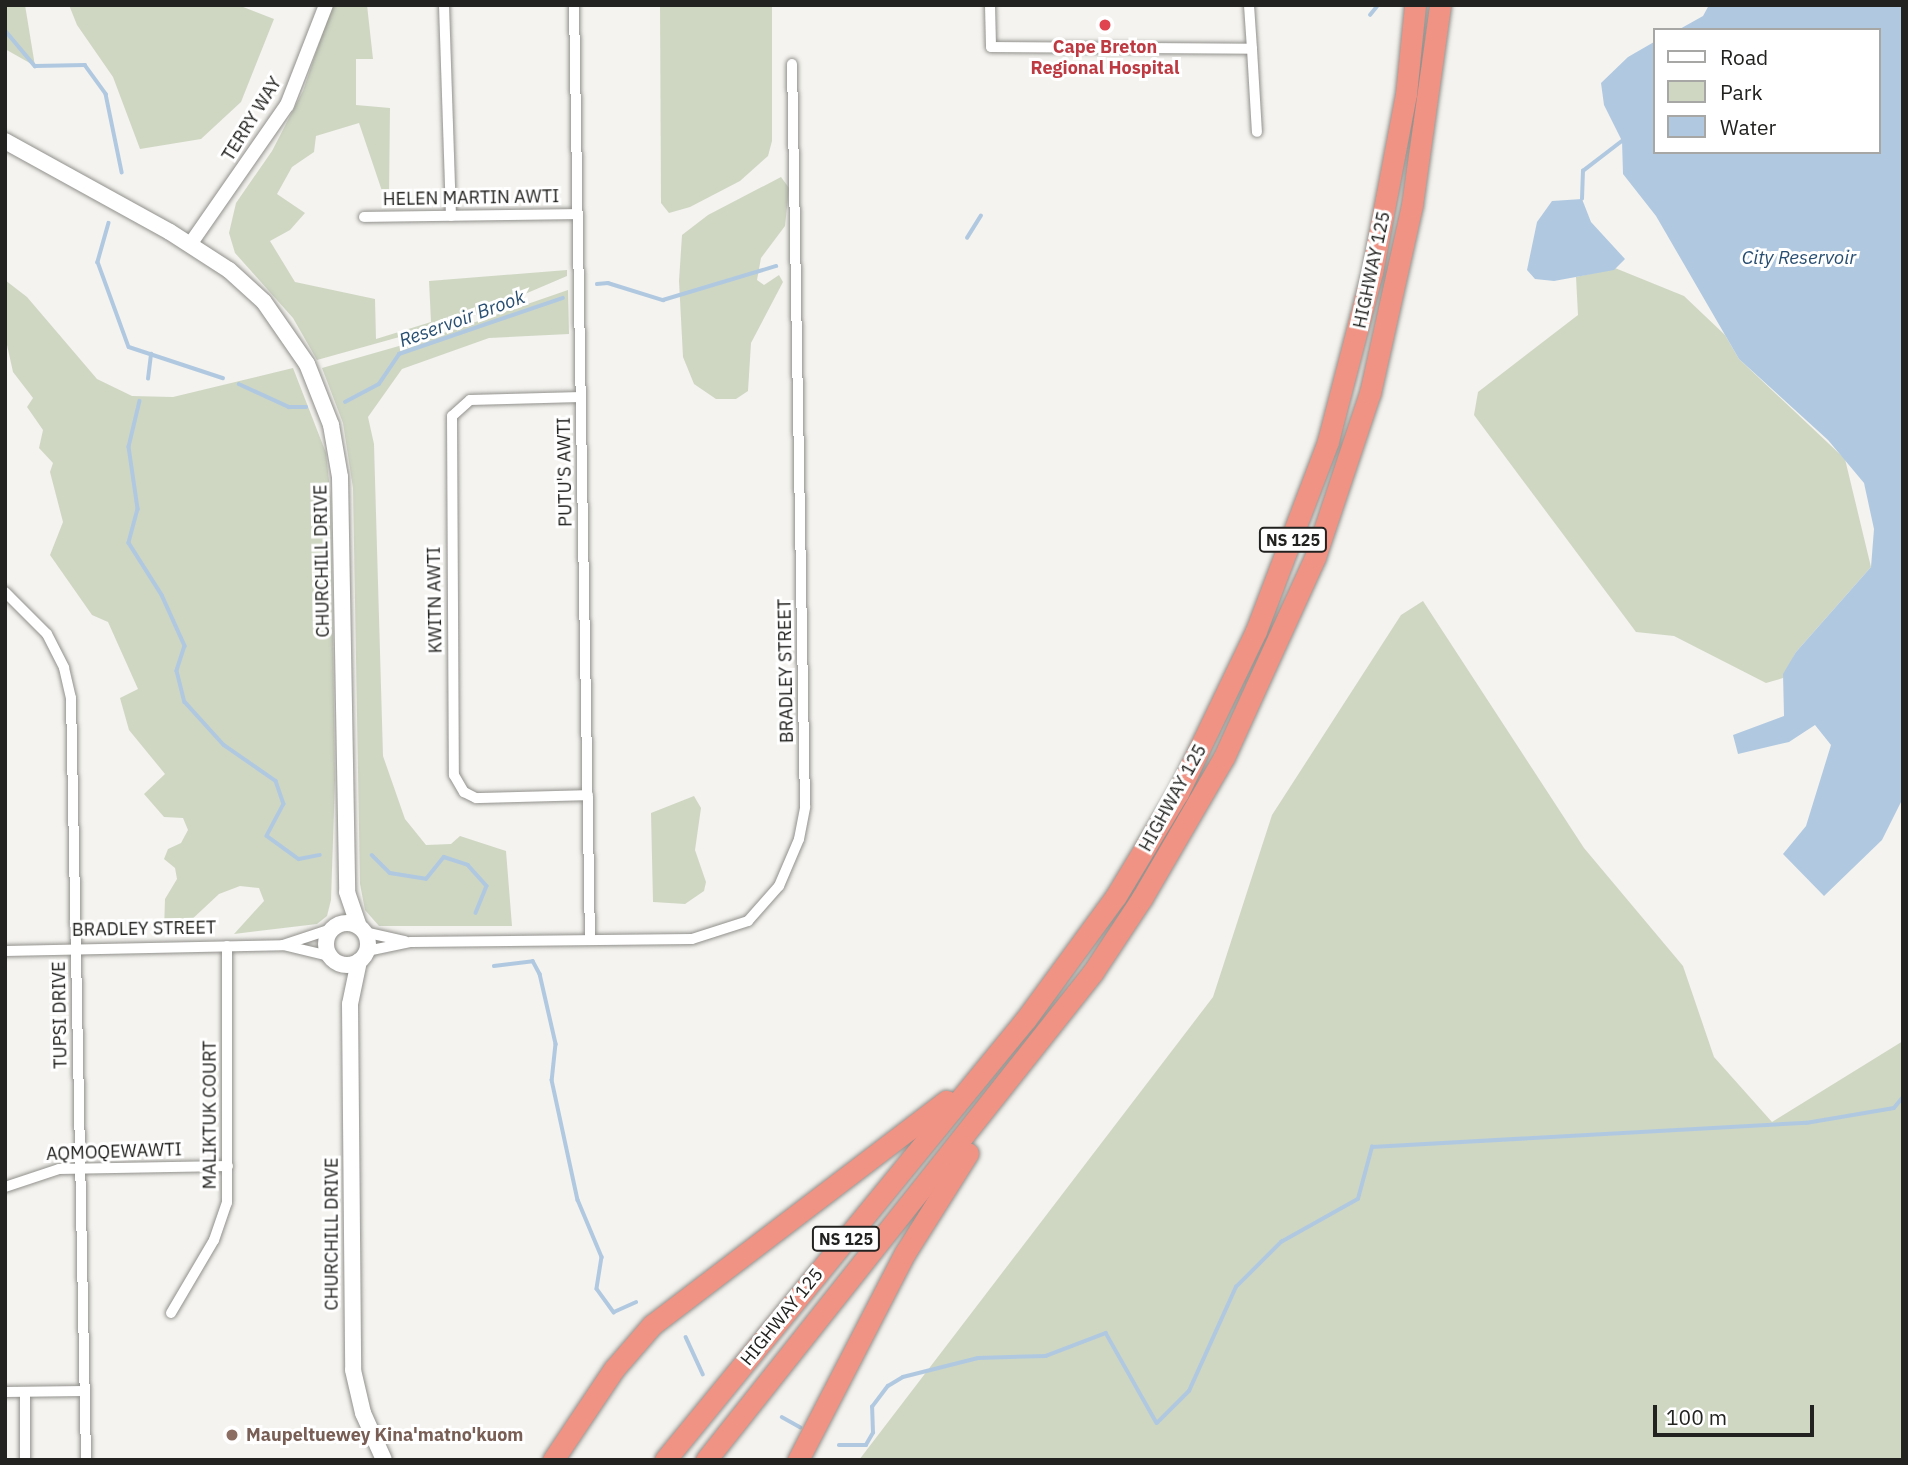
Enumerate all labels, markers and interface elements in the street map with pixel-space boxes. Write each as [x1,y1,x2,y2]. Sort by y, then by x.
marker: Cape Breton Regional Hospital [1095,15,1115,35]
legend [1652,28,1880,154]
place label: Cape Breton Regional Hospital [1031,37,1179,80]
text: Road [1720,43,1768,71]
street label: TERRY WAY [218,73,286,165]
text: Park [1720,78,1763,106]
text: Water [1720,113,1776,141]
street label: HELEN MARTIN AWTI [383,186,559,210]
street label: HIGHWAY 125 [1349,210,1395,330]
water label: City Reservoir [1742,247,1856,269]
water label: Reservoir Brook [396,286,528,352]
street label: PUTU'S AWTI [553,417,577,527]
street label: CHURCHILL DRIVE [310,484,334,638]
road number: NS 125 [1258,527,1328,552]
street label: KWITN AWTI [423,546,447,654]
street label: BRADLEY STREET [774,599,798,743]
street label: HIGHWAY 125 [1135,741,1211,855]
street label: BRADLEY STREET [72,917,216,941]
street label: TUPSI DRIVE [48,961,72,1069]
street label: MALIKTUK COURT [199,1041,221,1189]
street label: AQMOQEWAWTI [46,1139,182,1165]
street label: CHURCHILL DRIVE [321,1157,343,1311]
road number: NS 125 [811,1226,881,1252]
street label: HIGHWAY 125 [736,1264,828,1370]
scale bar [1656,1392,1817,1436]
text: 100 m [1666,1403,1727,1431]
place label: Maupeltuewey Kina'matno'kuom [246,1424,523,1446]
marker: Maupeltuewey Kina'matno'kuom [224,1427,240,1443]

